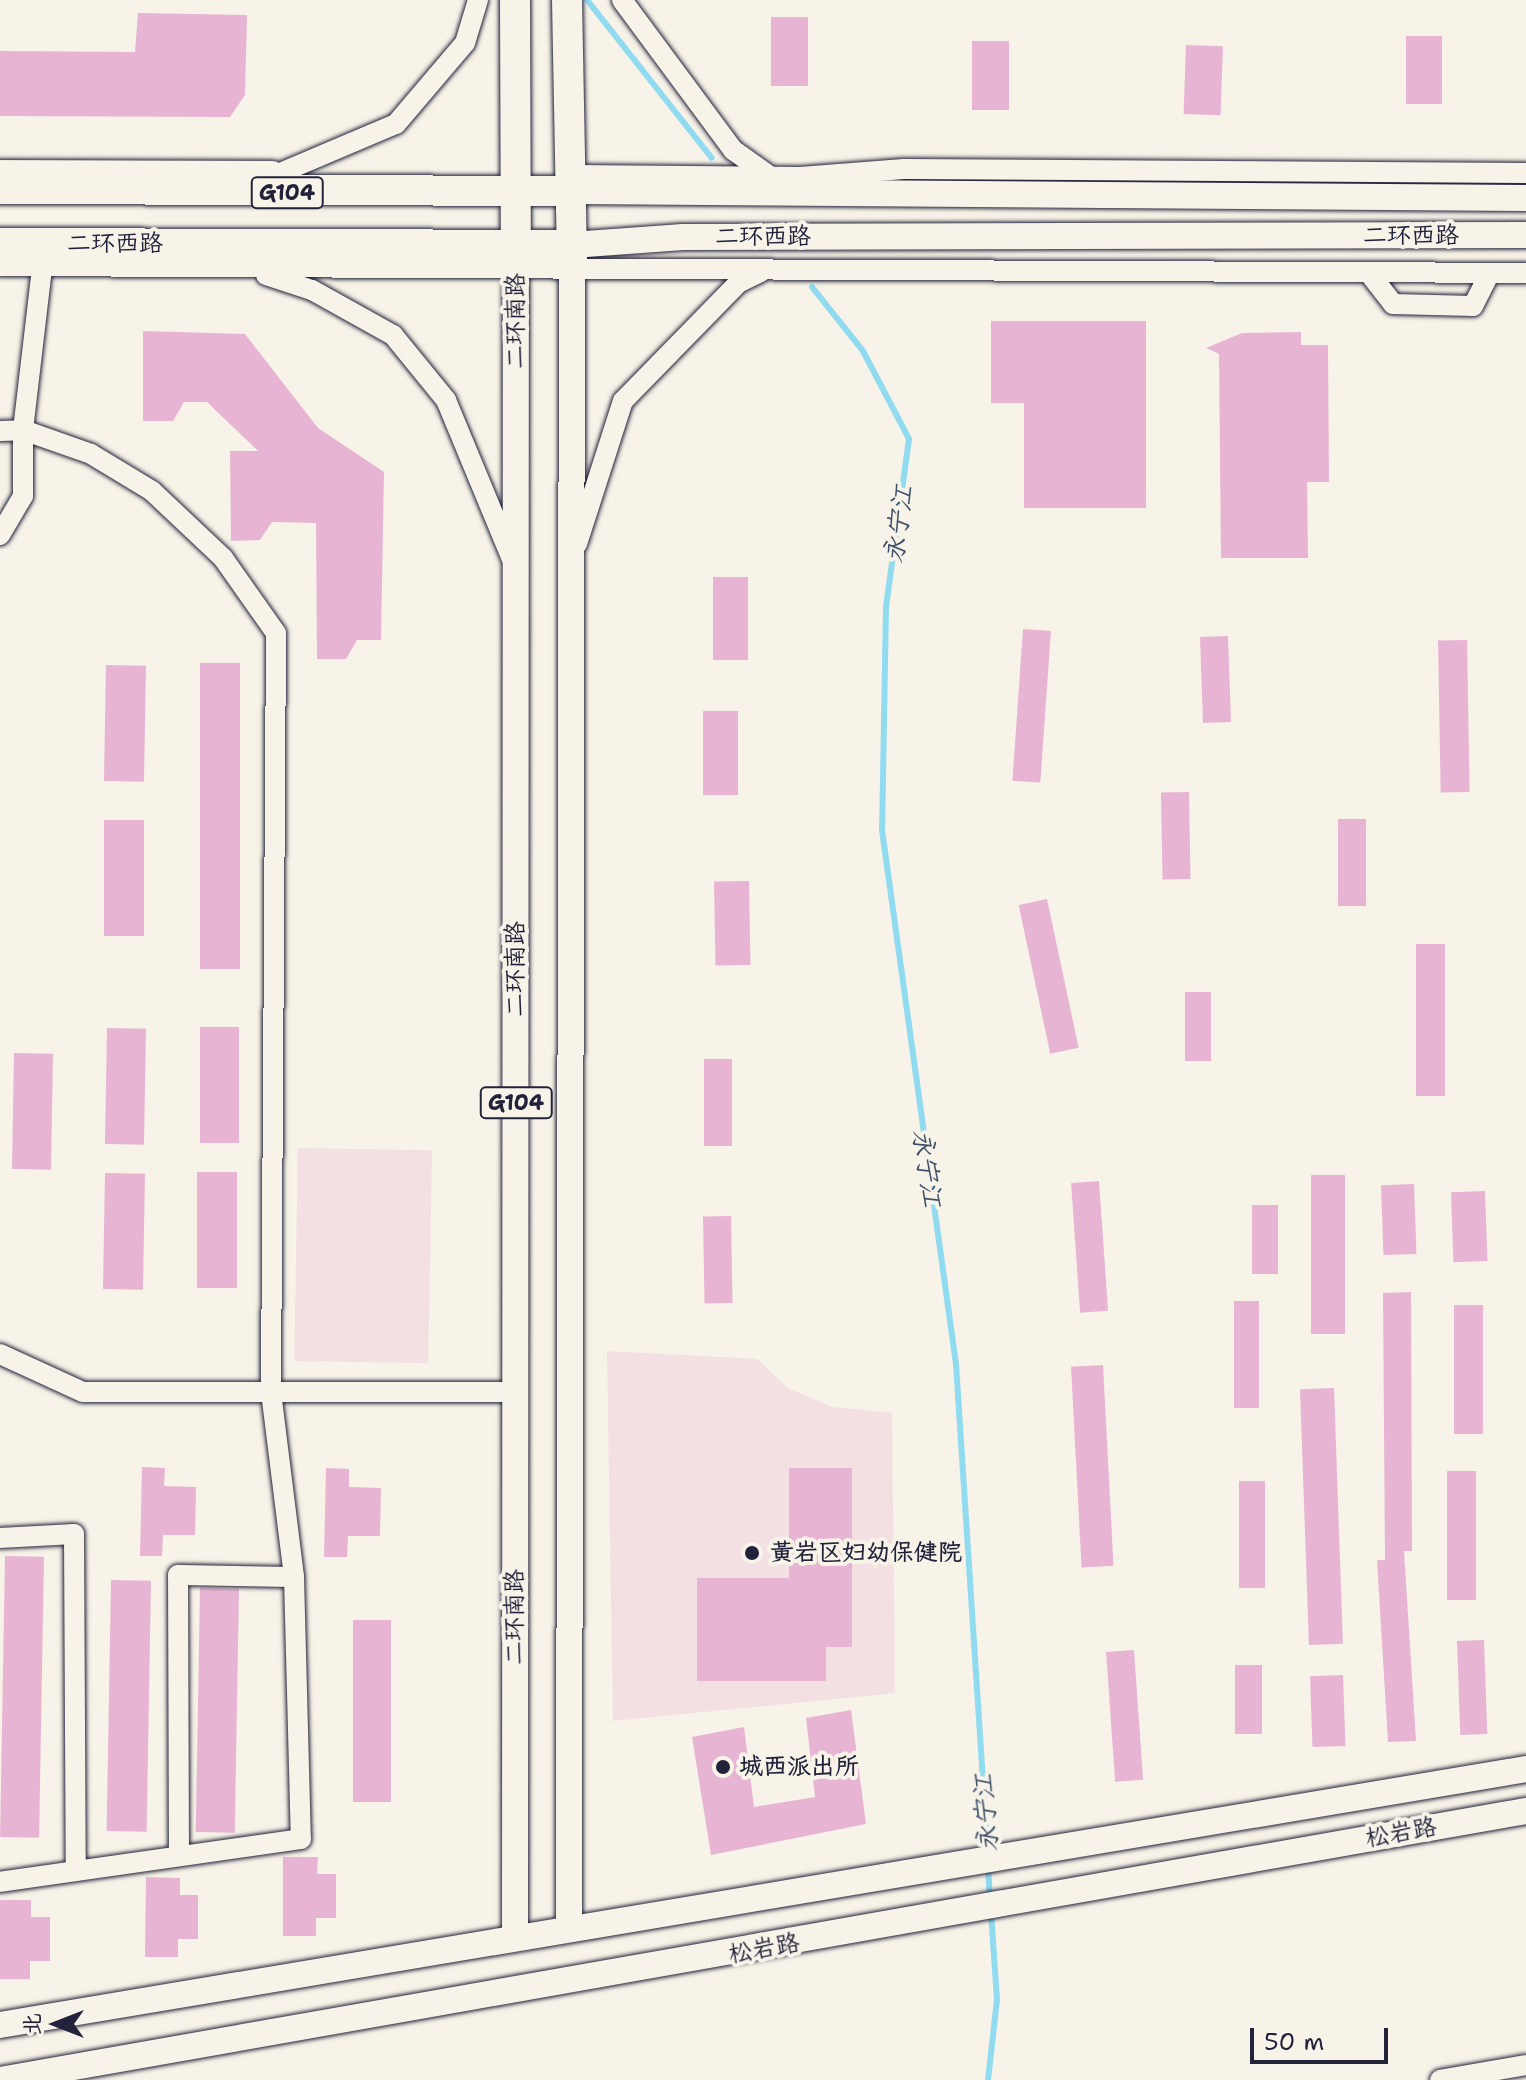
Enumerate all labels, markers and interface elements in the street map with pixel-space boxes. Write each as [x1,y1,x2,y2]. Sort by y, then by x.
road number: G104 [249,175,325,211]
street label: 二环西路 [1363,222,1459,250]
street label: 二环西路 [715,223,811,251]
street label: 二环西路 [67,230,163,258]
street label: 二环南路 [502,273,530,369]
water label: 永宁江 [877,483,919,565]
street label: 二环南路 [502,921,530,1017]
road number: G104 [478,1085,554,1121]
water label: 永宁江 [907,1127,949,1209]
place label: 黄岩区妇幼保健院 [770,1539,962,1567]
marker: 黄岩区妇幼保健院 [741,1542,763,1564]
street label: 二环南路 [501,1569,529,1665]
place label: 城西派出所 [739,1753,859,1781]
marker: 城西派出所 [714,1758,732,1776]
water label: 永宁江 [967,1773,1003,1853]
street label: 松岩路 [1363,1813,1439,1853]
street label: 松岩路 [726,1929,802,1969]
north arrow [16,1984,96,2064]
scale bar [1254,2012,1392,2062]
text: 北 [17,2013,46,2035]
text: 50 m [1264,2026,1324,2058]

